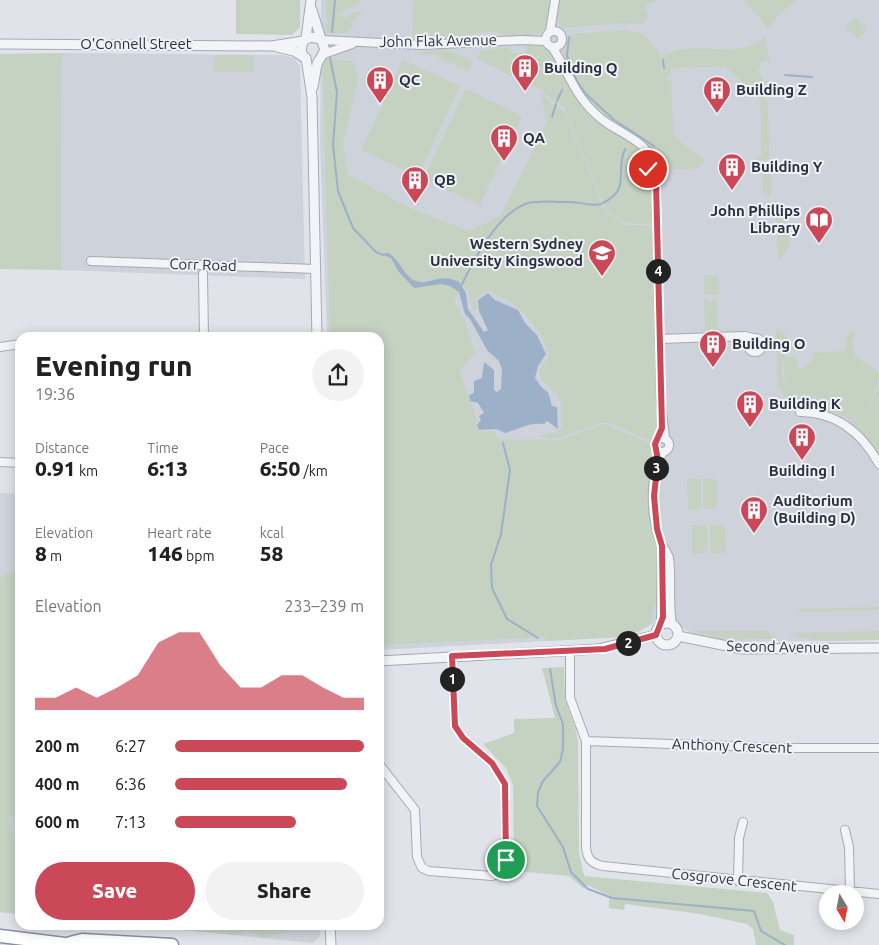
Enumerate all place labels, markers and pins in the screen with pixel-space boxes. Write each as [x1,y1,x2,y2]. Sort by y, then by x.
building icon: Building Q [510,53,540,92]
place label: Building Q [544,59,618,76]
building icon: QC [365,65,395,104]
place label: QC [399,71,421,88]
building icon: Building Z [702,75,732,114]
place label: Building Z [736,81,807,98]
building icon: QA [489,123,519,162]
place label: QA [523,129,545,146]
pin [627,148,669,190]
building icon: Building Y [717,152,747,191]
place label: Building Y [751,158,823,175]
building icon: QB [400,165,430,204]
place label: QB [434,171,456,188]
place label: John Phillips Library [710,202,800,236]
library icon: John Phillips Library [804,205,834,244]
place label: Western Sydney University Kingswood [430,235,583,269]
school or university icon: Western Sydney University Kingswood [587,238,617,277]
pin: 4 [646,258,670,284]
building icon: Building O [698,329,728,368]
place label: Building O [732,335,806,352]
building icon: Building K [735,389,765,428]
place label: Building K [769,395,841,412]
building icon: Building I [787,422,817,461]
pin: 3 [644,456,668,480]
place label: Building I [769,462,835,479]
place label: Auditorium (Building D) [773,492,856,526]
building icon: Auditorium (Building D) [739,495,769,534]
pin: 2 [616,630,640,656]
pin: 1 [440,666,464,692]
pin [485,839,527,881]

